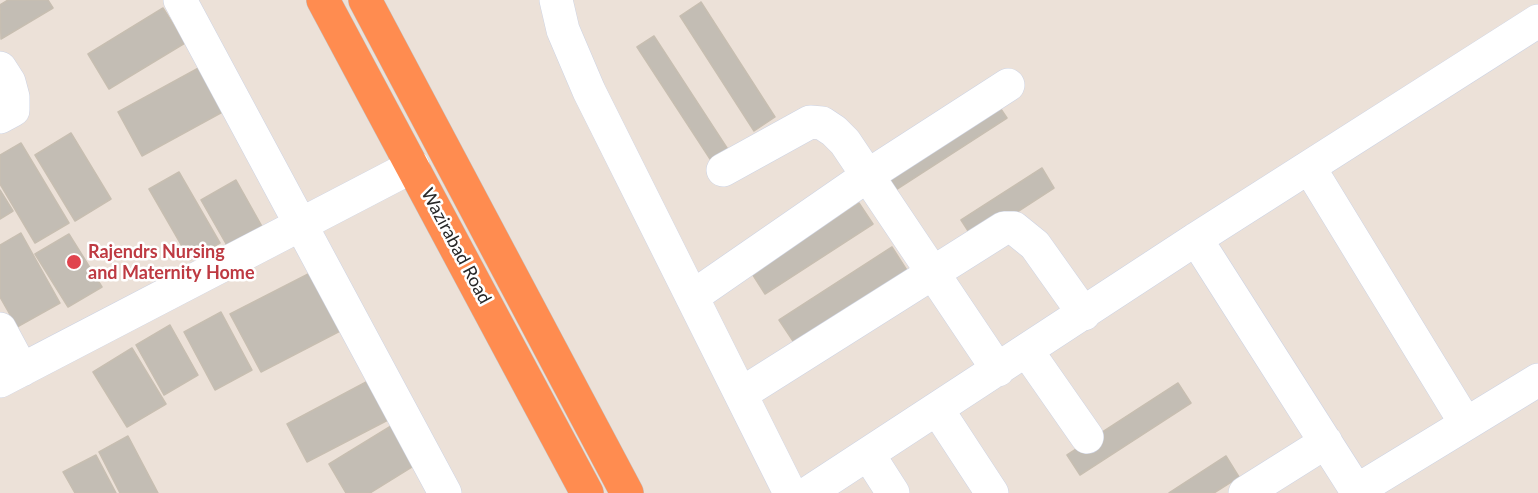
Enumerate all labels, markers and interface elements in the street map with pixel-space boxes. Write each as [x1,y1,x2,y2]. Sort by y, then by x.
street label: Wazirabad Road [416,184,496,308]
place label: Rajendrs Nursing and Maternity Home [88,241,255,284]
marker: Rajendrs Nursing and Maternity Home [65,253,83,271]

